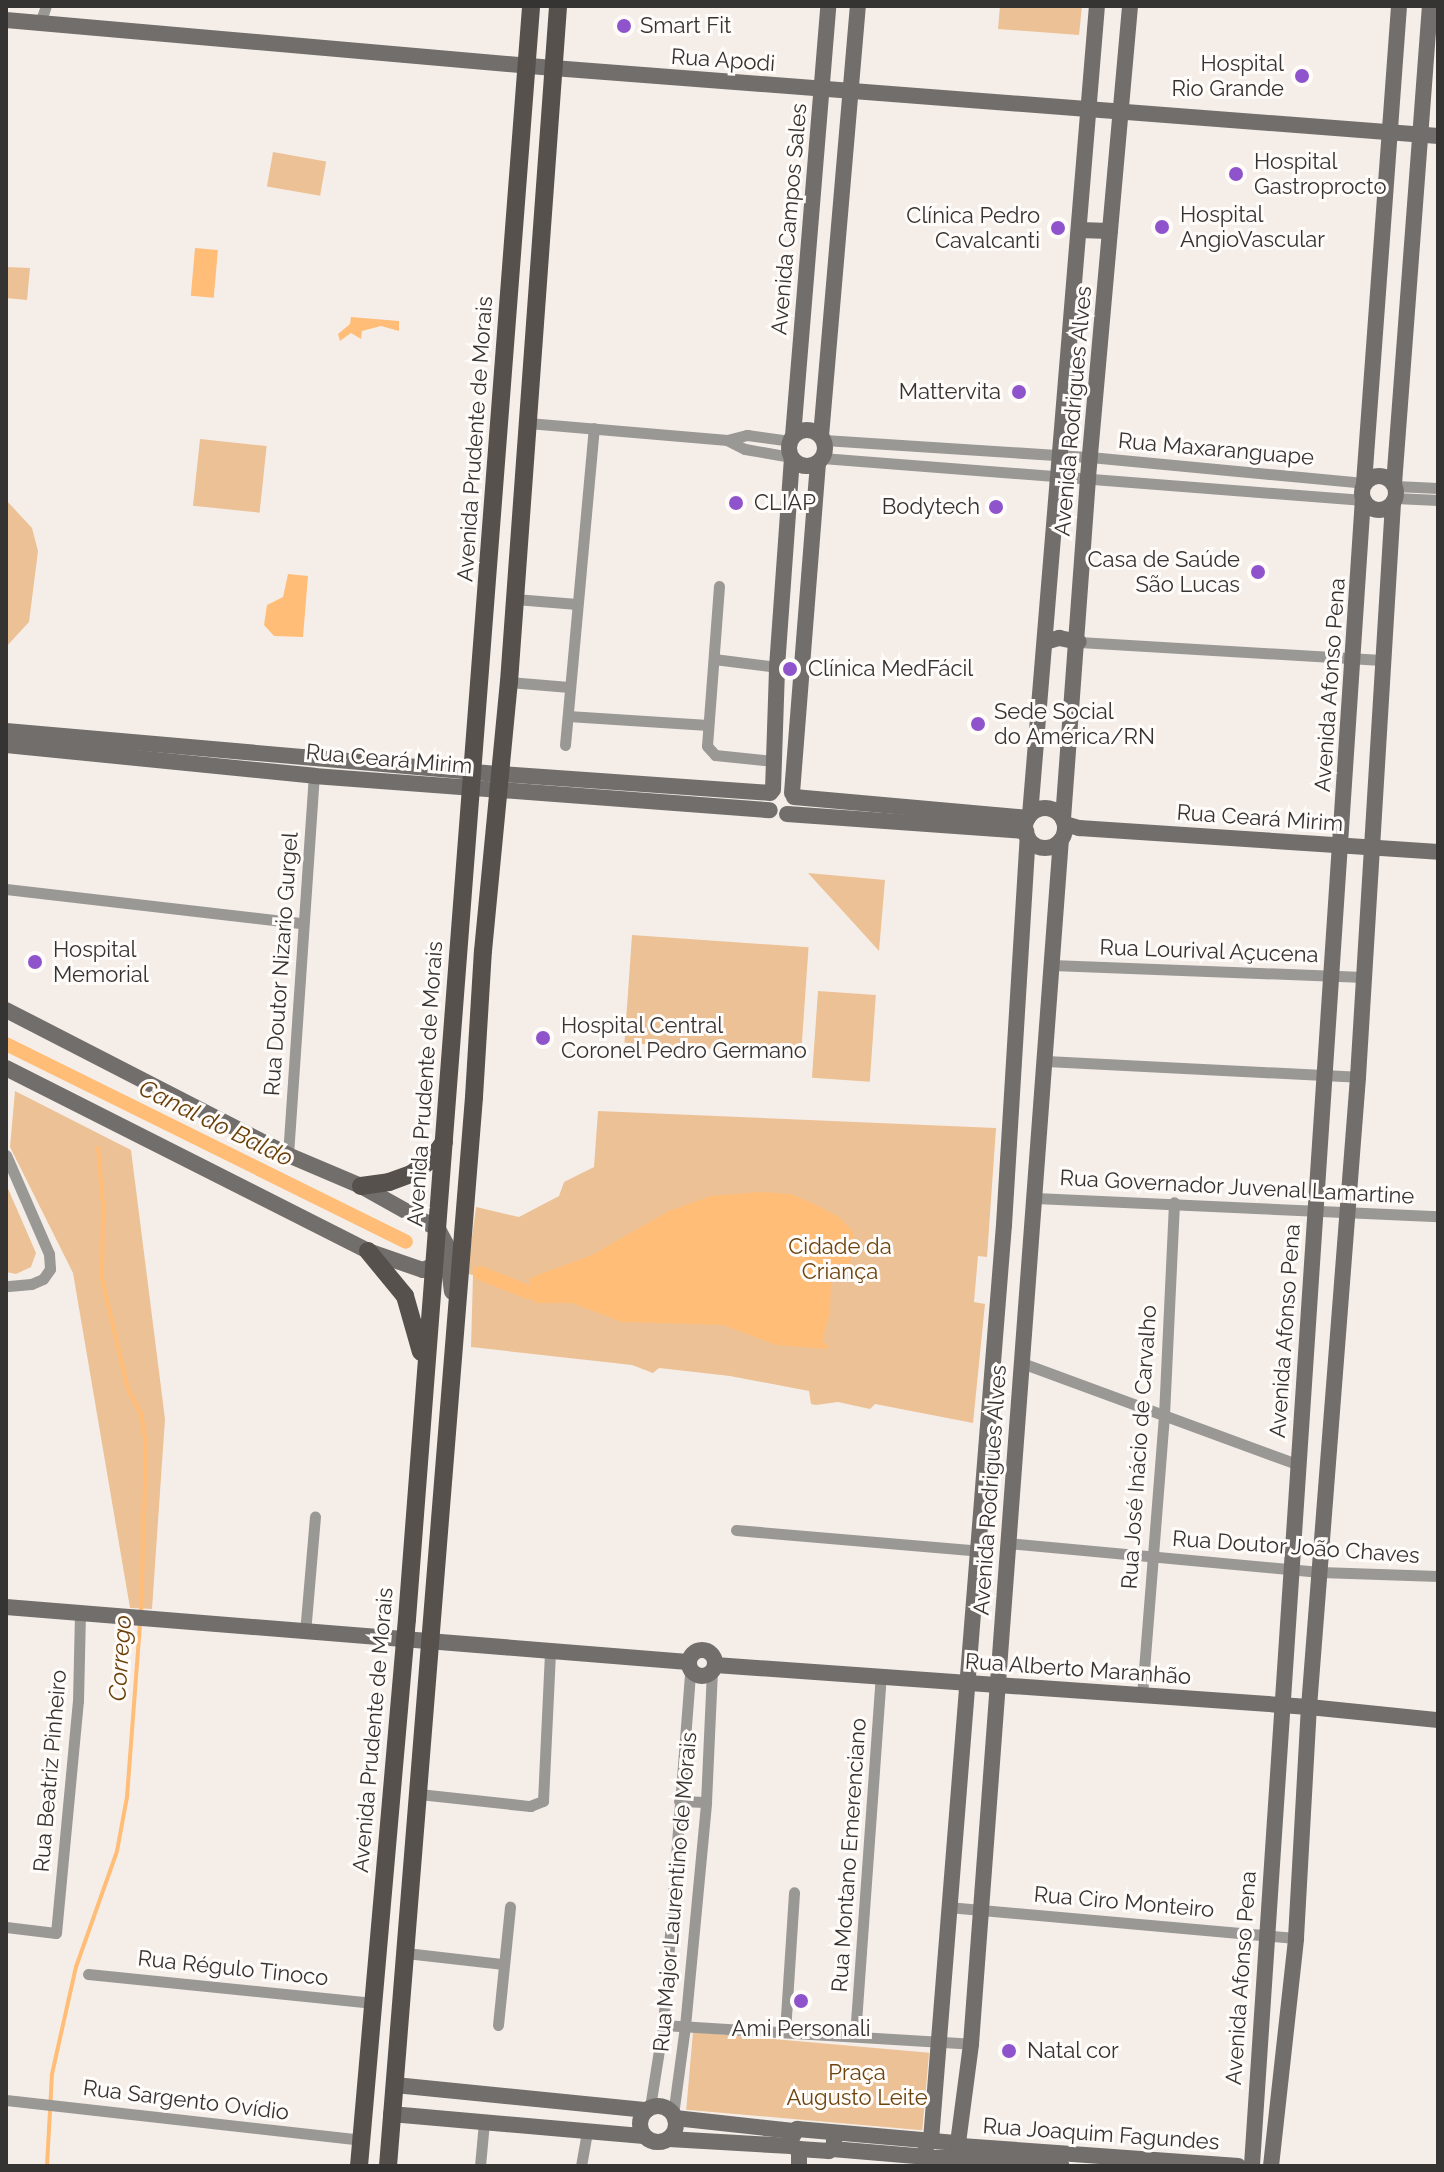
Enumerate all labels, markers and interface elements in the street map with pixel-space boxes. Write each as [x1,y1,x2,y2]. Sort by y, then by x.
place label: Smart Fit [640,13,731,39]
marker: Smart Fit [615,17,633,35]
street label: Rua Apodi [670,43,776,77]
place label: Hospital Rio Grande [1171,50,1284,102]
marker: Hospital Rio Grande [1291,65,1313,87]
street label: Avenida Campos Sales [766,102,812,336]
place label: Hospital Gastroprocto [1254,148,1387,200]
marker: Hospital Gastroprocto [1225,163,1247,185]
place label: Hospital AngioVascular [1180,201,1325,252]
place label: Clínica Pedro Cavalcanti [906,202,1040,254]
marker: Hospital AngioVascular [1151,216,1173,238]
marker: Clínica Pedro Cavalcanti [1047,217,1069,239]
street label: Avenida Rodrigues Alves [1049,284,1097,538]
street label: Avenida Prudente de Morais [452,295,498,583]
place label: Mattervita [899,379,1001,405]
marker: Mattervita [1008,381,1030,403]
street label: Rua Maxaranguape [1117,427,1315,471]
place label: CLIAP [754,490,816,516]
marker: CLIAP [725,492,747,514]
place label: Bodytech [882,494,980,520]
marker: Bodytech [987,498,1005,516]
place label: Casa de Saúde São Lucas [1087,546,1240,598]
marker: Casa de Saúde São Lucas [1247,561,1269,583]
street label: Avenida Afonso Pena [1309,577,1351,793]
place label: Clínica MedFácil [808,656,973,682]
marker: Clínica MedFácil [779,658,801,680]
place label: Sede Social do América/RN [994,698,1156,750]
marker: Sede Social do América/RN [969,715,987,733]
street label: Rua Ceará Mirim [305,739,473,779]
street label: Rua Ceará Mirim [1176,799,1344,837]
street label: Rua Doutor Nizario Gurgel [259,831,303,1097]
street label: Rua Lourival Açucena [1098,934,1320,968]
place label: Hospital Memorial [53,936,149,988]
street label: Avenida Prudente de Morais [402,940,448,1228]
marker: Hospital Memorial [24,951,46,973]
place label: Hospital Central Coronel Pedro Germano [561,1012,808,1064]
marker: Hospital Central Coronel Pedro Germano [532,1027,554,1049]
water label: Canal do Baldo [134,1073,298,1173]
street label: Rua Governador Juvenal Lamartine [1058,1164,1416,1210]
street label: Avenida Afonso Pena [1264,1223,1306,1439]
park label: Cidade da Criança [788,1233,892,1284]
street label: Rua José Inácio de Carvalho [1116,1304,1162,1590]
street label: Avenida Rodrigues Alves [968,1364,1012,1616]
street label: Rua Doutor João Chaves [1171,1525,1421,1569]
street label: Avenida Prudente de Morais [347,1586,399,1874]
water label: Corrego [103,1614,137,1702]
street label: Rua Alberto Maranhão [964,1648,1192,1690]
street label: Rua Beatriz Pinheiro [28,1669,72,1873]
street label: Rua Montano Emerenciano [826,1717,872,1993]
street label: Rua Major Laurentino de Morais [648,1731,702,2053]
street label: Avenida Afonso Pena [1220,1870,1262,2086]
street label: Rua Ciro Monteiro [1033,1881,1215,1923]
street label: Rua Régulo Tinoco [136,1945,330,1991]
marker: Ami Personali [790,1990,812,2012]
place label: Ami Personali [732,2016,870,2042]
place label: Natal cor [1027,2038,1120,2064]
marker: Natal cor [998,2040,1020,2062]
park label: Praça Augusto Leite [786,2059,928,2110]
street label: Rua Sargento Ovídio [81,2074,291,2126]
street label: Rua Joaquim Fagundes [981,2113,1221,2155]

